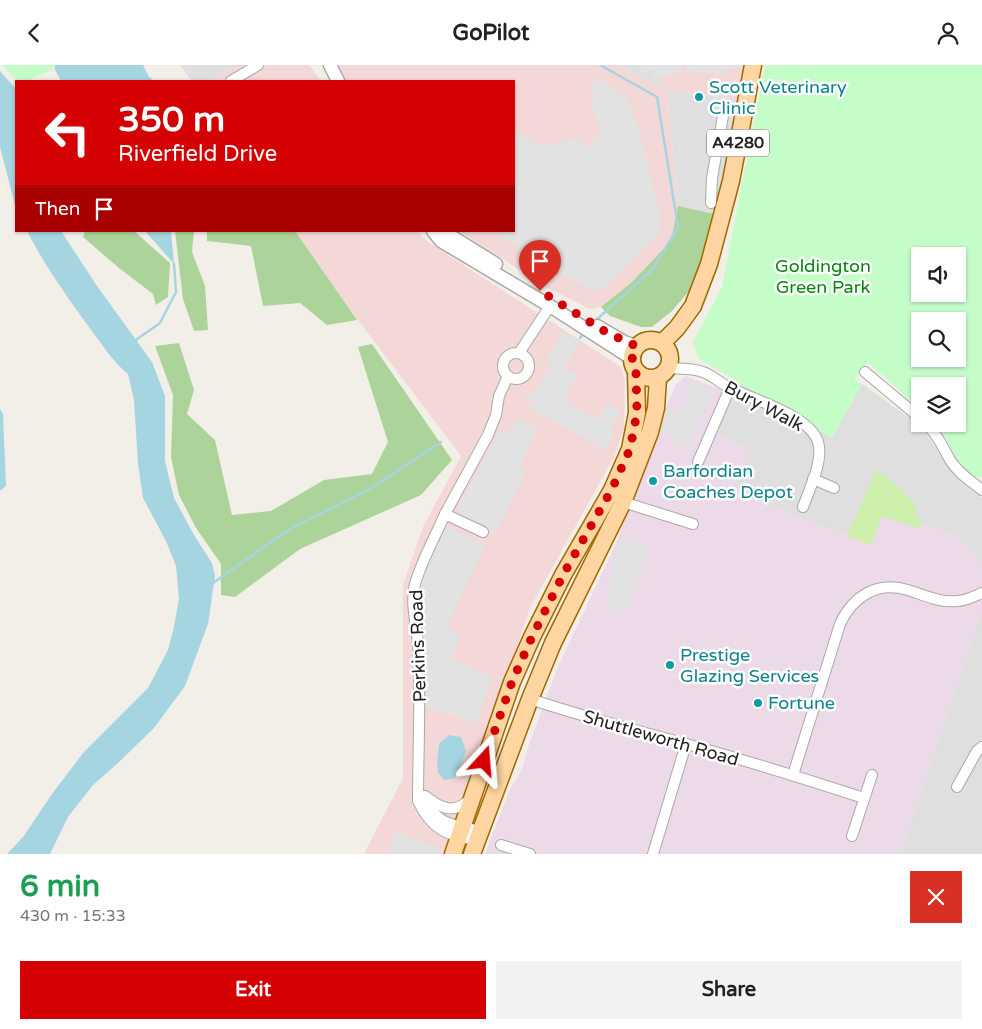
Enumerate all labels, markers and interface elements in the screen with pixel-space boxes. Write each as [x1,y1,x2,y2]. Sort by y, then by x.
icon: back [20,19,48,47]
icon: person [934,19,962,47]
text: GoPilot [453,20,529,46]
place label: Scott Veterinary Clinic [709,76,847,119]
marker: Scott Veterinary Clinic [693,91,705,103]
text: 350 m [118,99,225,141]
icon: left [35,100,100,165]
road number: A4280 [707,129,769,157]
text: Riverfield Drive [118,141,277,167]
icon: arrive [90,195,118,223]
text: Then [35,198,80,220]
pin [519,240,561,291]
icon: arrive [526,247,554,275]
map controls [911,247,966,432]
button: sound [911,247,966,302]
park label: Goldington Green Park [775,255,871,298]
button: search [911,312,966,367]
street label: Bury Walk [721,376,807,436]
button: layers [911,377,966,432]
place label: Barfordian Coaches Depot [663,460,793,503]
marker: Barfordian Coaches Depot [647,475,659,487]
street label: Perkins Road [405,589,431,703]
place label: Prestige Glazing Services [680,644,819,687]
marker: Prestige Glazing Services [664,659,676,671]
place label: Fortune [768,692,835,714]
marker: Fortune [752,697,764,709]
street label: Shuttleworth Road [581,705,741,771]
position arrow [457,734,509,786]
text: 6 min [20,868,100,905]
button: close [910,871,962,923]
text: 430 m · 15:33 [20,906,126,926]
button: Exit [20,961,486,1019]
button: Share [496,961,962,1019]

